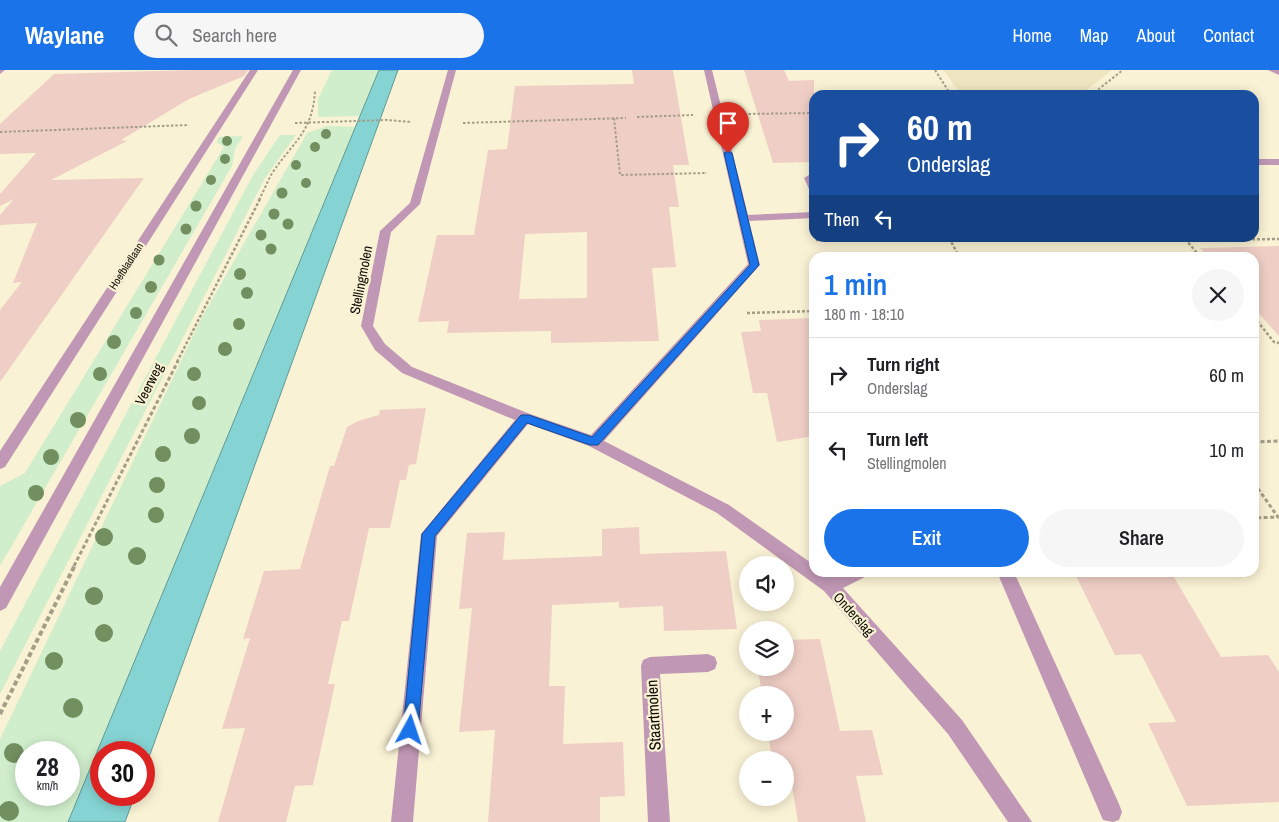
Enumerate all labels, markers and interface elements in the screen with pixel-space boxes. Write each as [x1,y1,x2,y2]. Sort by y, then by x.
search box [134,13,484,58]
text: Waylane [25,19,104,51]
icon: search [152,21,180,49]
text: Search here [192,22,277,48]
text: Home [1012,23,1052,48]
text: Map [1080,23,1109,48]
text: About [1137,23,1175,48]
text: Contact [1203,23,1254,48]
pin [707,102,749,153]
text: 60 m [907,104,972,151]
icon: arrive [714,109,742,137]
icon: right [824,110,889,175]
text: Onderslag [907,149,990,179]
icon: left [870,205,898,233]
text: Then [824,206,860,232]
street label: Hoefbladlaan [106,240,146,292]
street label: Stellingmolen [346,244,376,316]
text: 1 min [824,264,887,304]
button: close [1192,269,1244,321]
text: 180 m · 18:10 [824,303,904,325]
text: Turn right [867,351,939,377]
street label: Veerweg [131,359,167,408]
icon: right [824,361,852,389]
text: 60 m [1209,362,1244,388]
text: Onderslag [867,377,928,399]
text: Turn left [867,426,928,452]
icon: left [824,436,852,464]
text: 10 m [1209,437,1244,463]
text: Stellingmolen [867,452,947,474]
button: Exit [824,509,1029,567]
button: Share [1039,509,1244,567]
map controls [739,556,794,806]
button: sound [739,556,794,611]
street label: Onderslag [830,588,879,640]
button: layers [739,621,794,676]
street label: Staartmolen [640,679,666,751]
button: + [739,686,794,741]
position arrow [383,703,435,755]
speed limit sign: 30 [90,741,155,806]
text: 28 [36,750,59,784]
button: − [739,751,794,806]
text: km/h [37,778,58,794]

